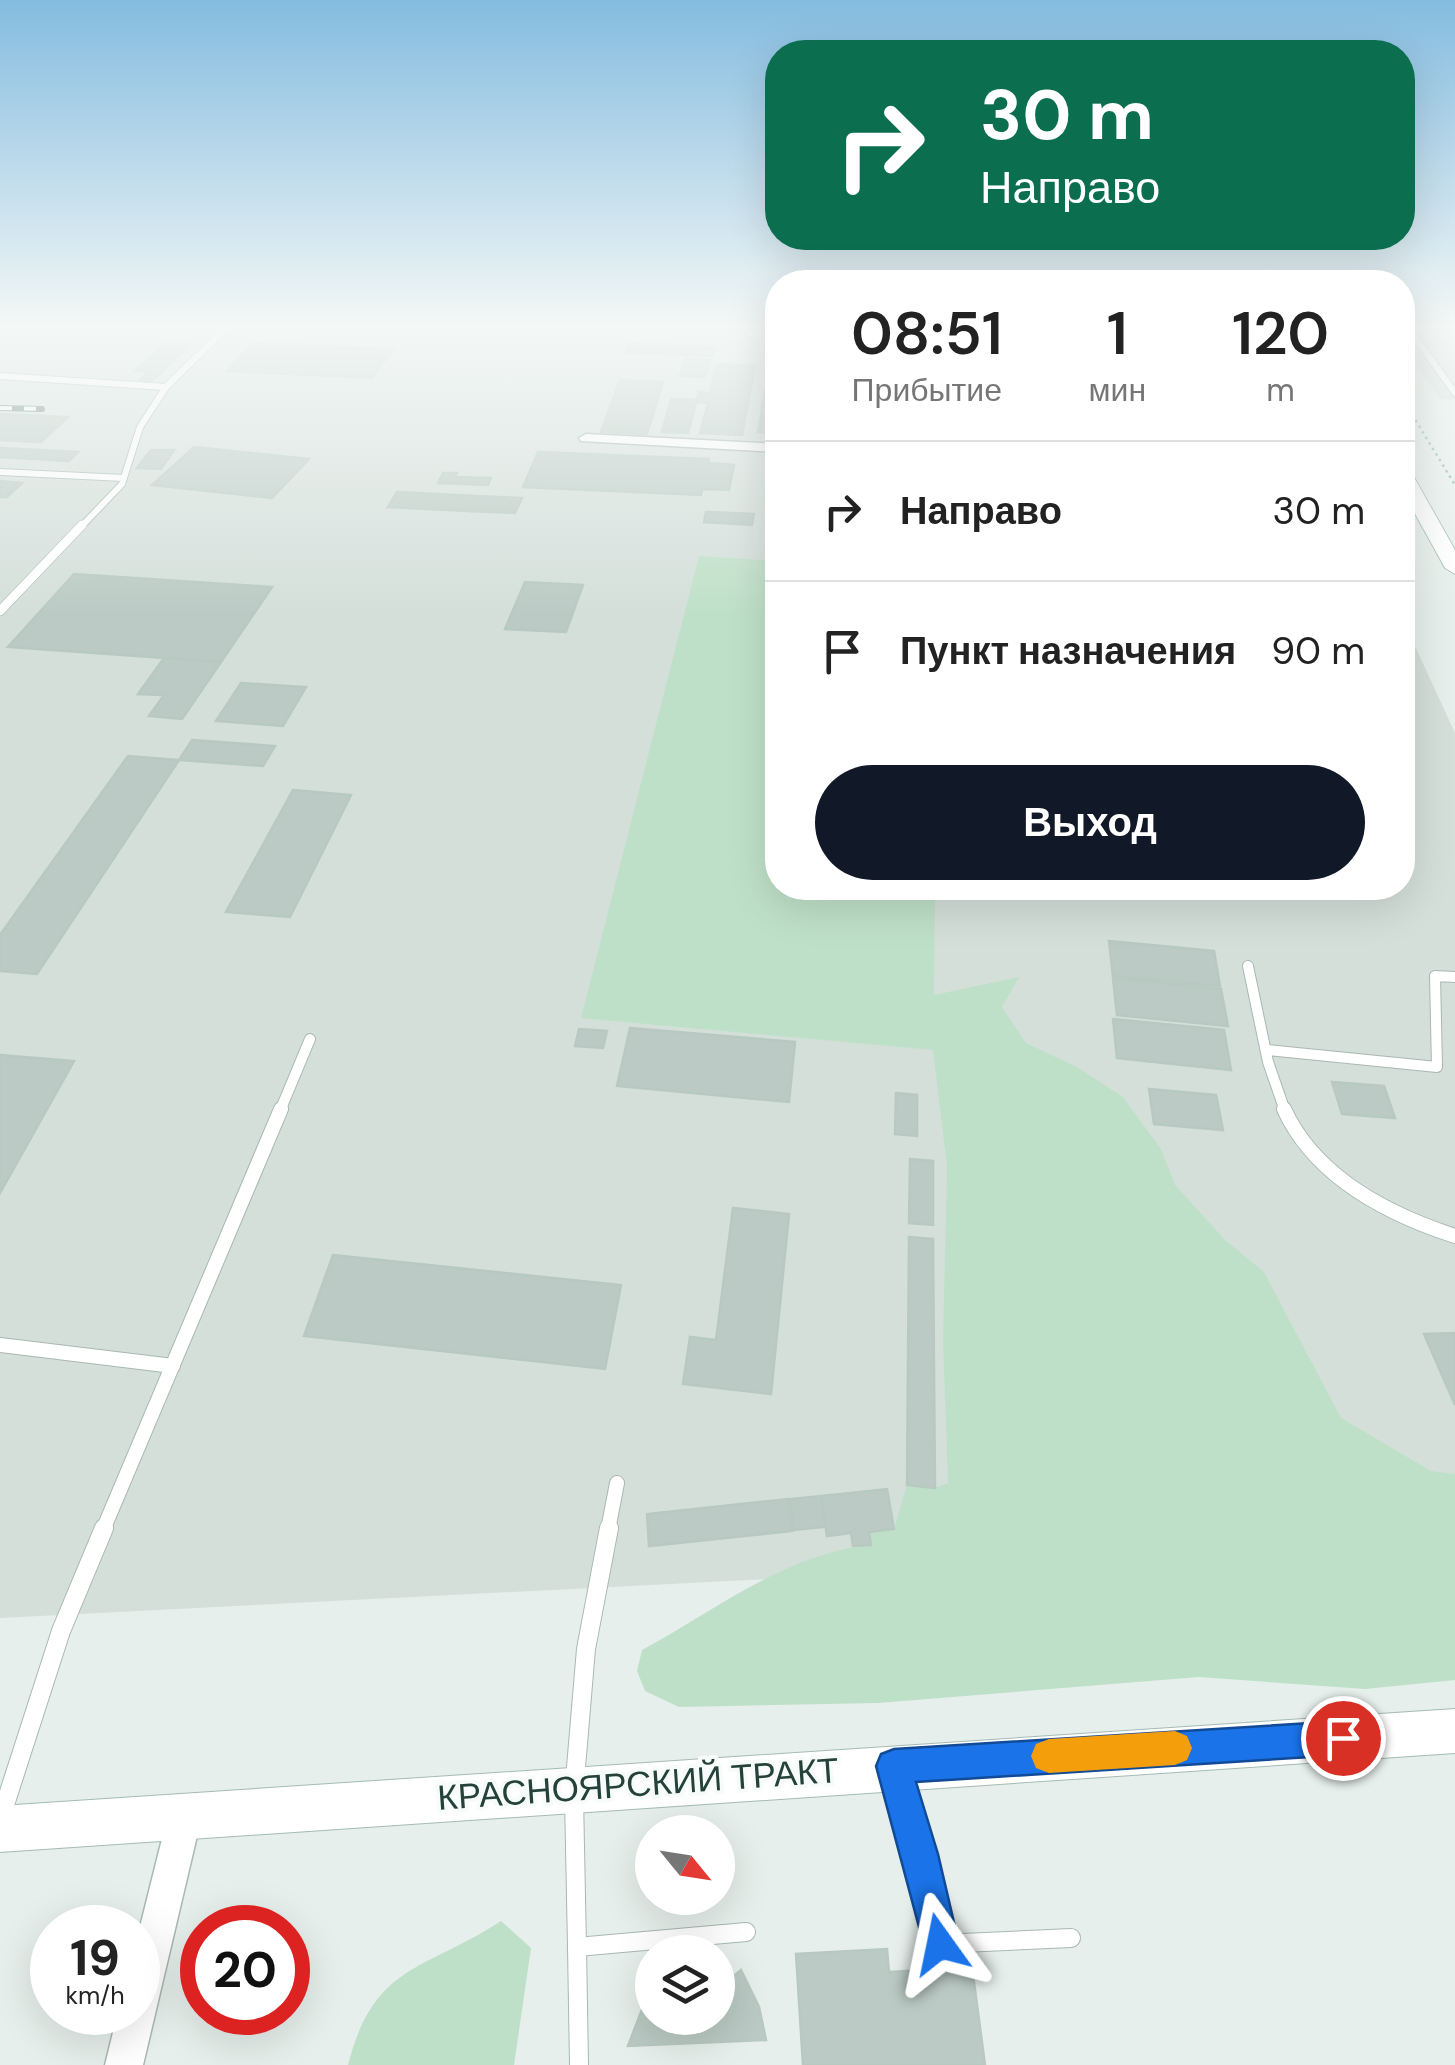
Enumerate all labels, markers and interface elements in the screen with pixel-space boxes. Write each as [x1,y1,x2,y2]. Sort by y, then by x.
text: 30 m [980,70,1154,161]
icon: right [815,80,945,210]
text: Направо [980,158,1160,217]
text: 08:51 [851,294,1003,373]
text: 1 [1107,294,1128,373]
text: 120 [1232,294,1329,373]
text: Прибытие [852,369,1002,411]
text: мин [1089,369,1146,411]
text: m [1266,369,1295,411]
icon: right [815,484,870,539]
text: Направо [900,486,1062,536]
text: 30 m [1273,486,1365,536]
icon: arrive [815,624,870,679]
text: Пункт назначения [900,626,1236,676]
text: 90 m [1271,626,1365,676]
button: Выход [815,765,1365,880]
pin [1301,1696,1386,1781]
icon: arrive [1316,1711,1371,1766]
street label: КРАСНОЯРСКИЙ ТРАКТ [436,1747,840,1821]
north arrow [635,1815,735,1915]
map controls [635,1815,735,2035]
position arrow [888,1892,992,1996]
speed limit sign: 20 [180,1905,310,2035]
text: 19 [70,1925,120,1991]
button: layers [635,1935,735,2035]
text: km/h [65,1979,125,2012]

